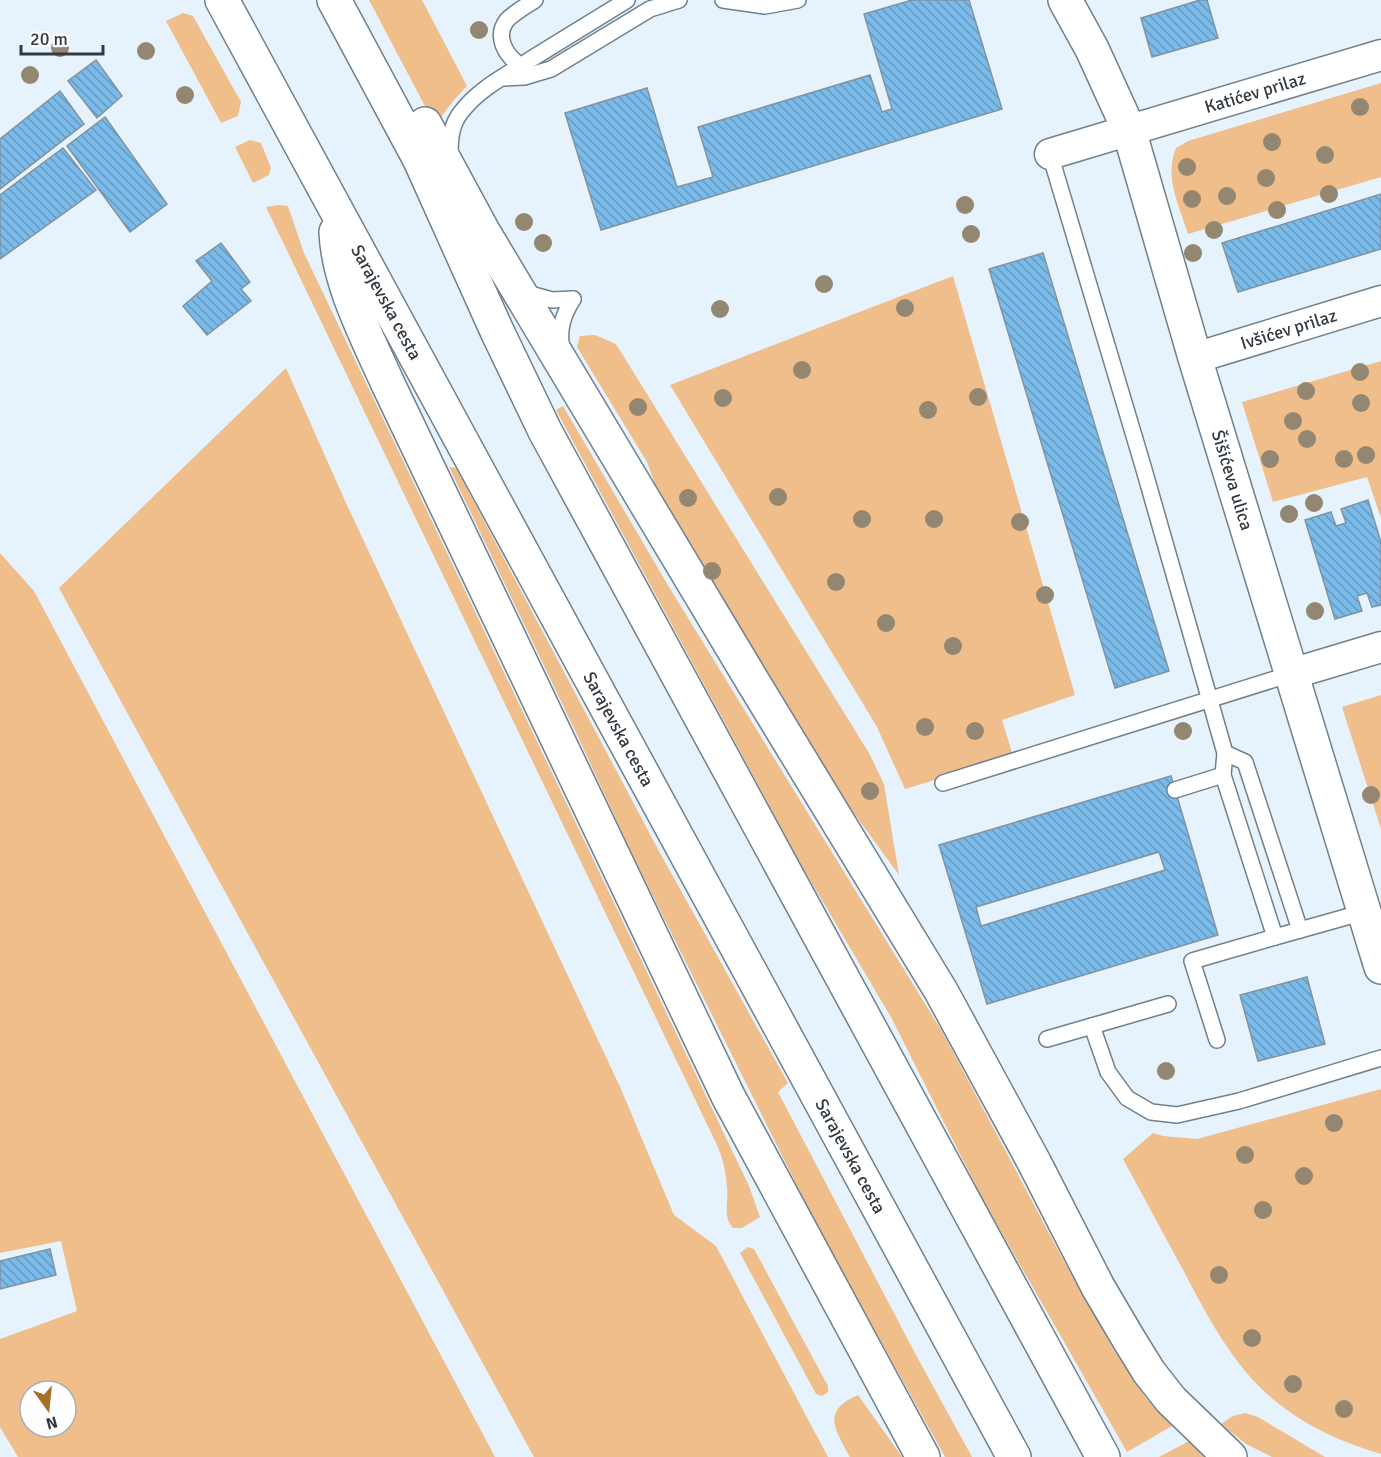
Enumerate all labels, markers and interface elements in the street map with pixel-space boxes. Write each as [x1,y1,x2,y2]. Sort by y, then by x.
scale bar [21,18,104,56]
text: 20 m [30,28,68,50]
street label: Katićev prilaz [1202,67,1308,118]
street label: Sarajevska cesta [346,241,426,364]
street label: Ivšićev prilaz [1238,304,1340,354]
street label: Šišićeva ulica [1207,427,1258,533]
street label: Sarajevska cesta [578,668,659,791]
street label: Sarajevska cesta [810,1095,891,1218]
north arrow [18,1379,78,1439]
text: N [44,1411,60,1434]

